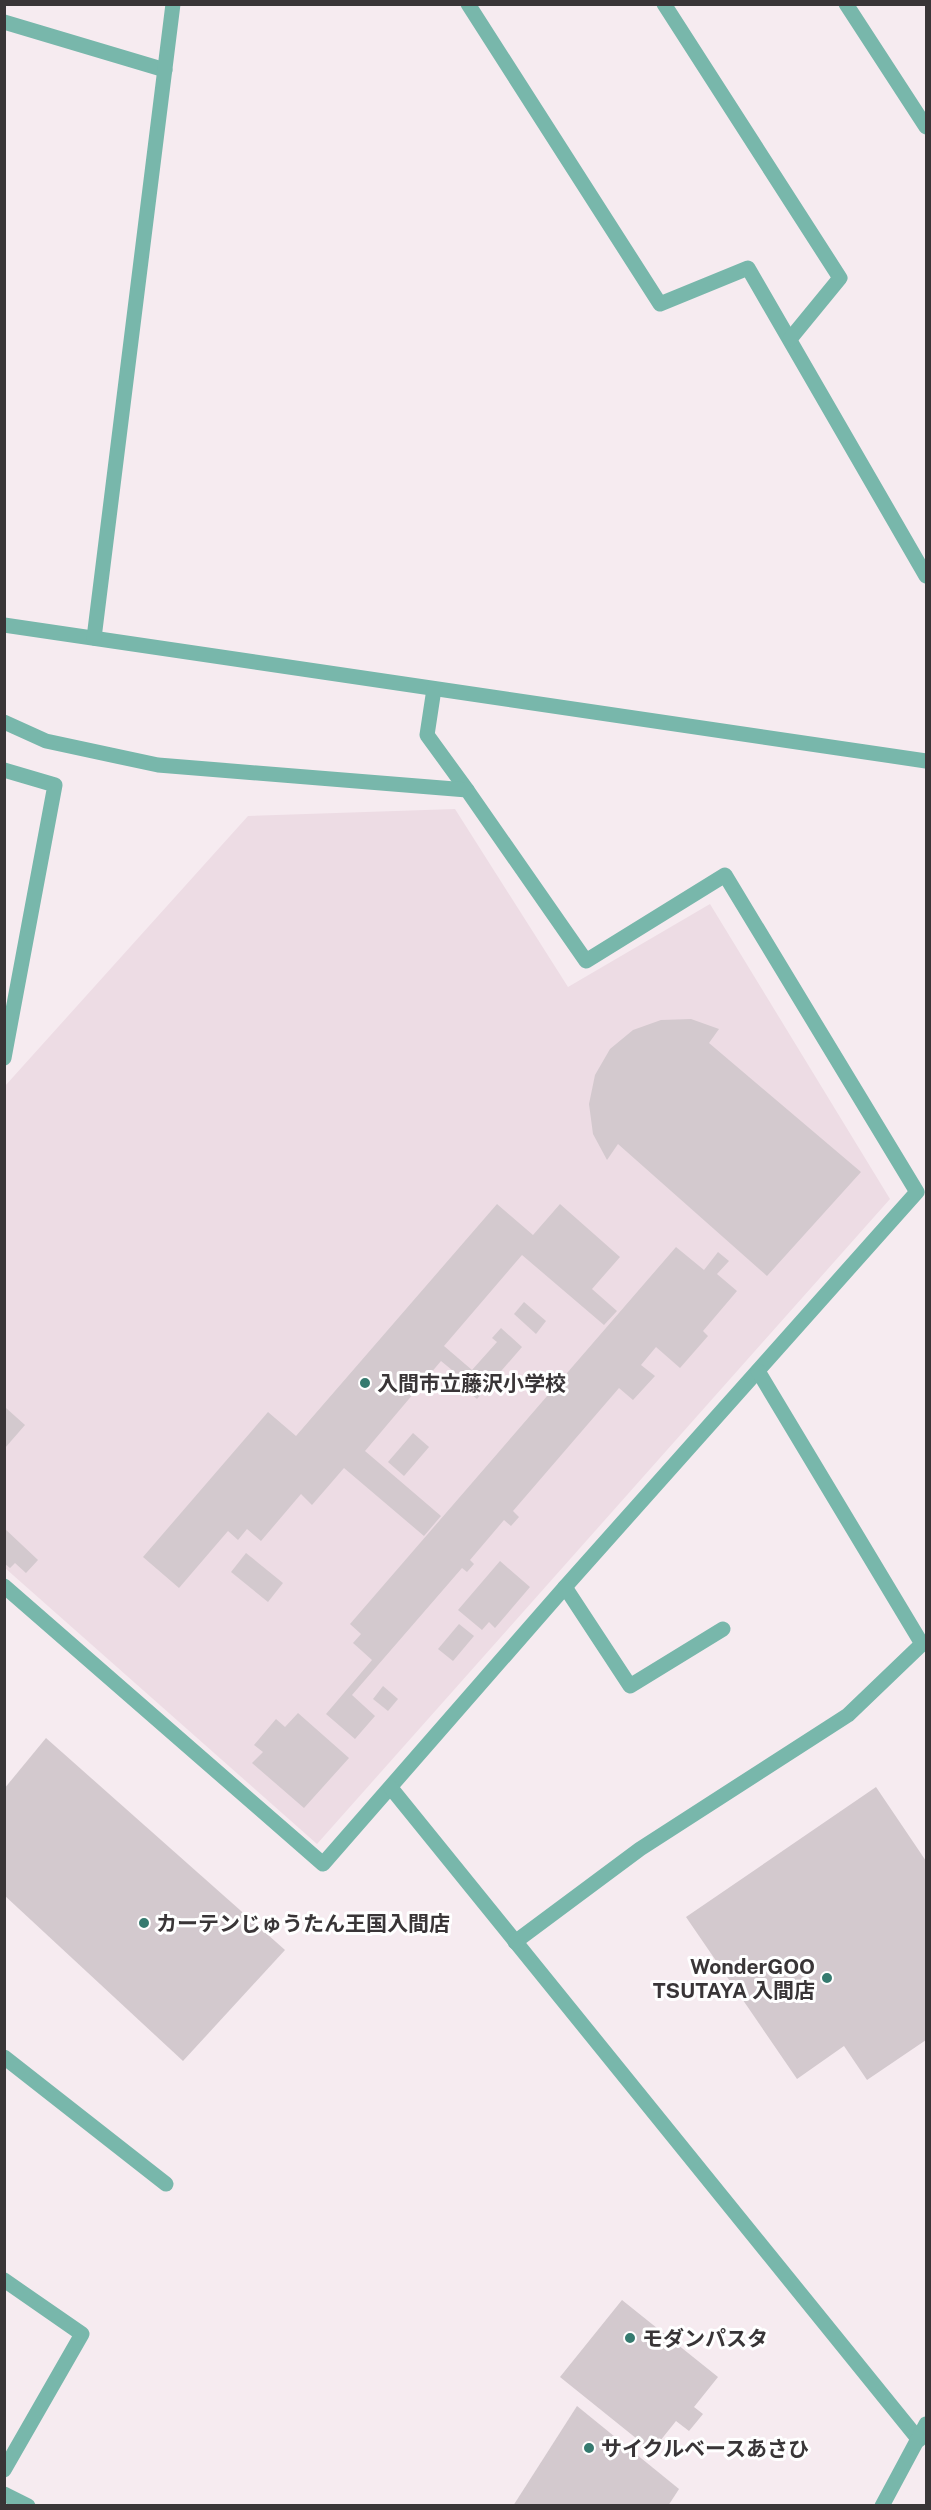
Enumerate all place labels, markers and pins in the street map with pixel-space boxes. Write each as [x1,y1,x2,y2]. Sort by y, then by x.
place label: 入間市立藤沢小学校 [377,1371,566,1396]
marker: 入間市立藤沢小学校 [358,1376,372,1390]
place label: カーテンじゅうたん王国入間店 [156,1911,450,1936]
marker: カーテンじゅうたん王国入間店 [137,1916,151,1930]
place label: WonderGOO TSUTAYA 入間店 [653,1954,815,2003]
marker: WonderGOO TSUTAYA 入間店 [820,1971,834,1985]
place label: モダンパスタ [642,2326,768,2351]
marker: モダンパスタ [623,2331,637,2345]
place label: サイクルベースあさひ [601,2436,809,2461]
marker: サイクルベースあさひ [582,2441,596,2455]

